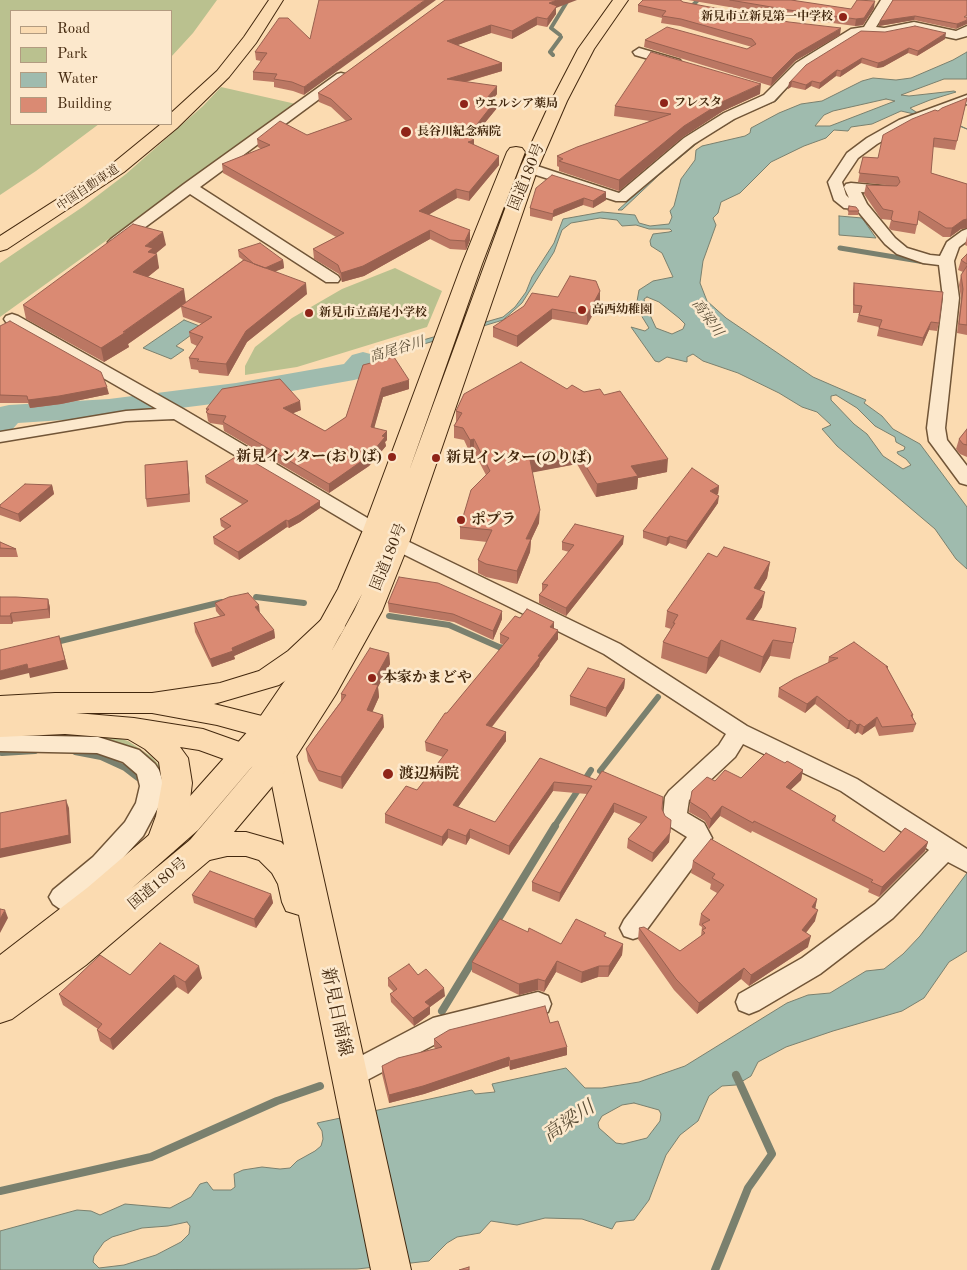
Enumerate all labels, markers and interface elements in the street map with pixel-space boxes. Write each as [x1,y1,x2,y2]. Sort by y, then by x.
legend [10,10,172,125]
place label: 新見市立新見第一中学校 [701,10,833,24]
marker: 新見市立新見第一中学校 [837,11,849,23]
text: Road [57,22,90,37]
text: Park [57,47,88,62]
text: Water [57,72,98,87]
place label: フレスタ [674,96,722,110]
text: Building [57,97,112,112]
place label: ウエルシア薬局 [474,97,558,111]
marker: フレスタ [658,97,670,109]
marker: ウエルシア薬局 [458,98,470,110]
marker: 長谷川紀念病院 [399,125,413,139]
place label: 長谷川紀念病院 [417,125,501,139]
street label: 国道180号 [505,141,549,213]
street label: 中国自動車道 [54,162,122,214]
water label: 高梁川 [688,296,726,340]
place label: 高西幼稚園 [592,303,652,317]
marker: 高西幼稚園 [576,304,588,316]
place label: 新見市立高尾小学校 [319,306,427,320]
marker: 新見市立高尾小学校 [303,307,315,319]
water label: 高尾谷川 [368,334,426,366]
place label: 新見インター(おりば) [236,448,382,466]
place label: 新見インター(のりば) [446,449,592,467]
marker: 新見インター(おりば) [386,451,398,463]
marker: 新見インター(のりば) [430,452,442,464]
place label: ポプラ [471,511,516,529]
marker: ポプラ [455,514,467,526]
street label: 国道180号 [367,521,411,593]
place label: 本家かまどや [382,669,472,687]
marker: 本家かまどや [366,672,378,684]
place label: 渡辺病院 [399,765,459,783]
marker: 渡辺病院 [381,767,395,781]
street label: 国道180号 [125,854,191,914]
street label: 新見日南線 [316,966,356,1058]
water label: 高梁川 [539,1097,599,1147]

